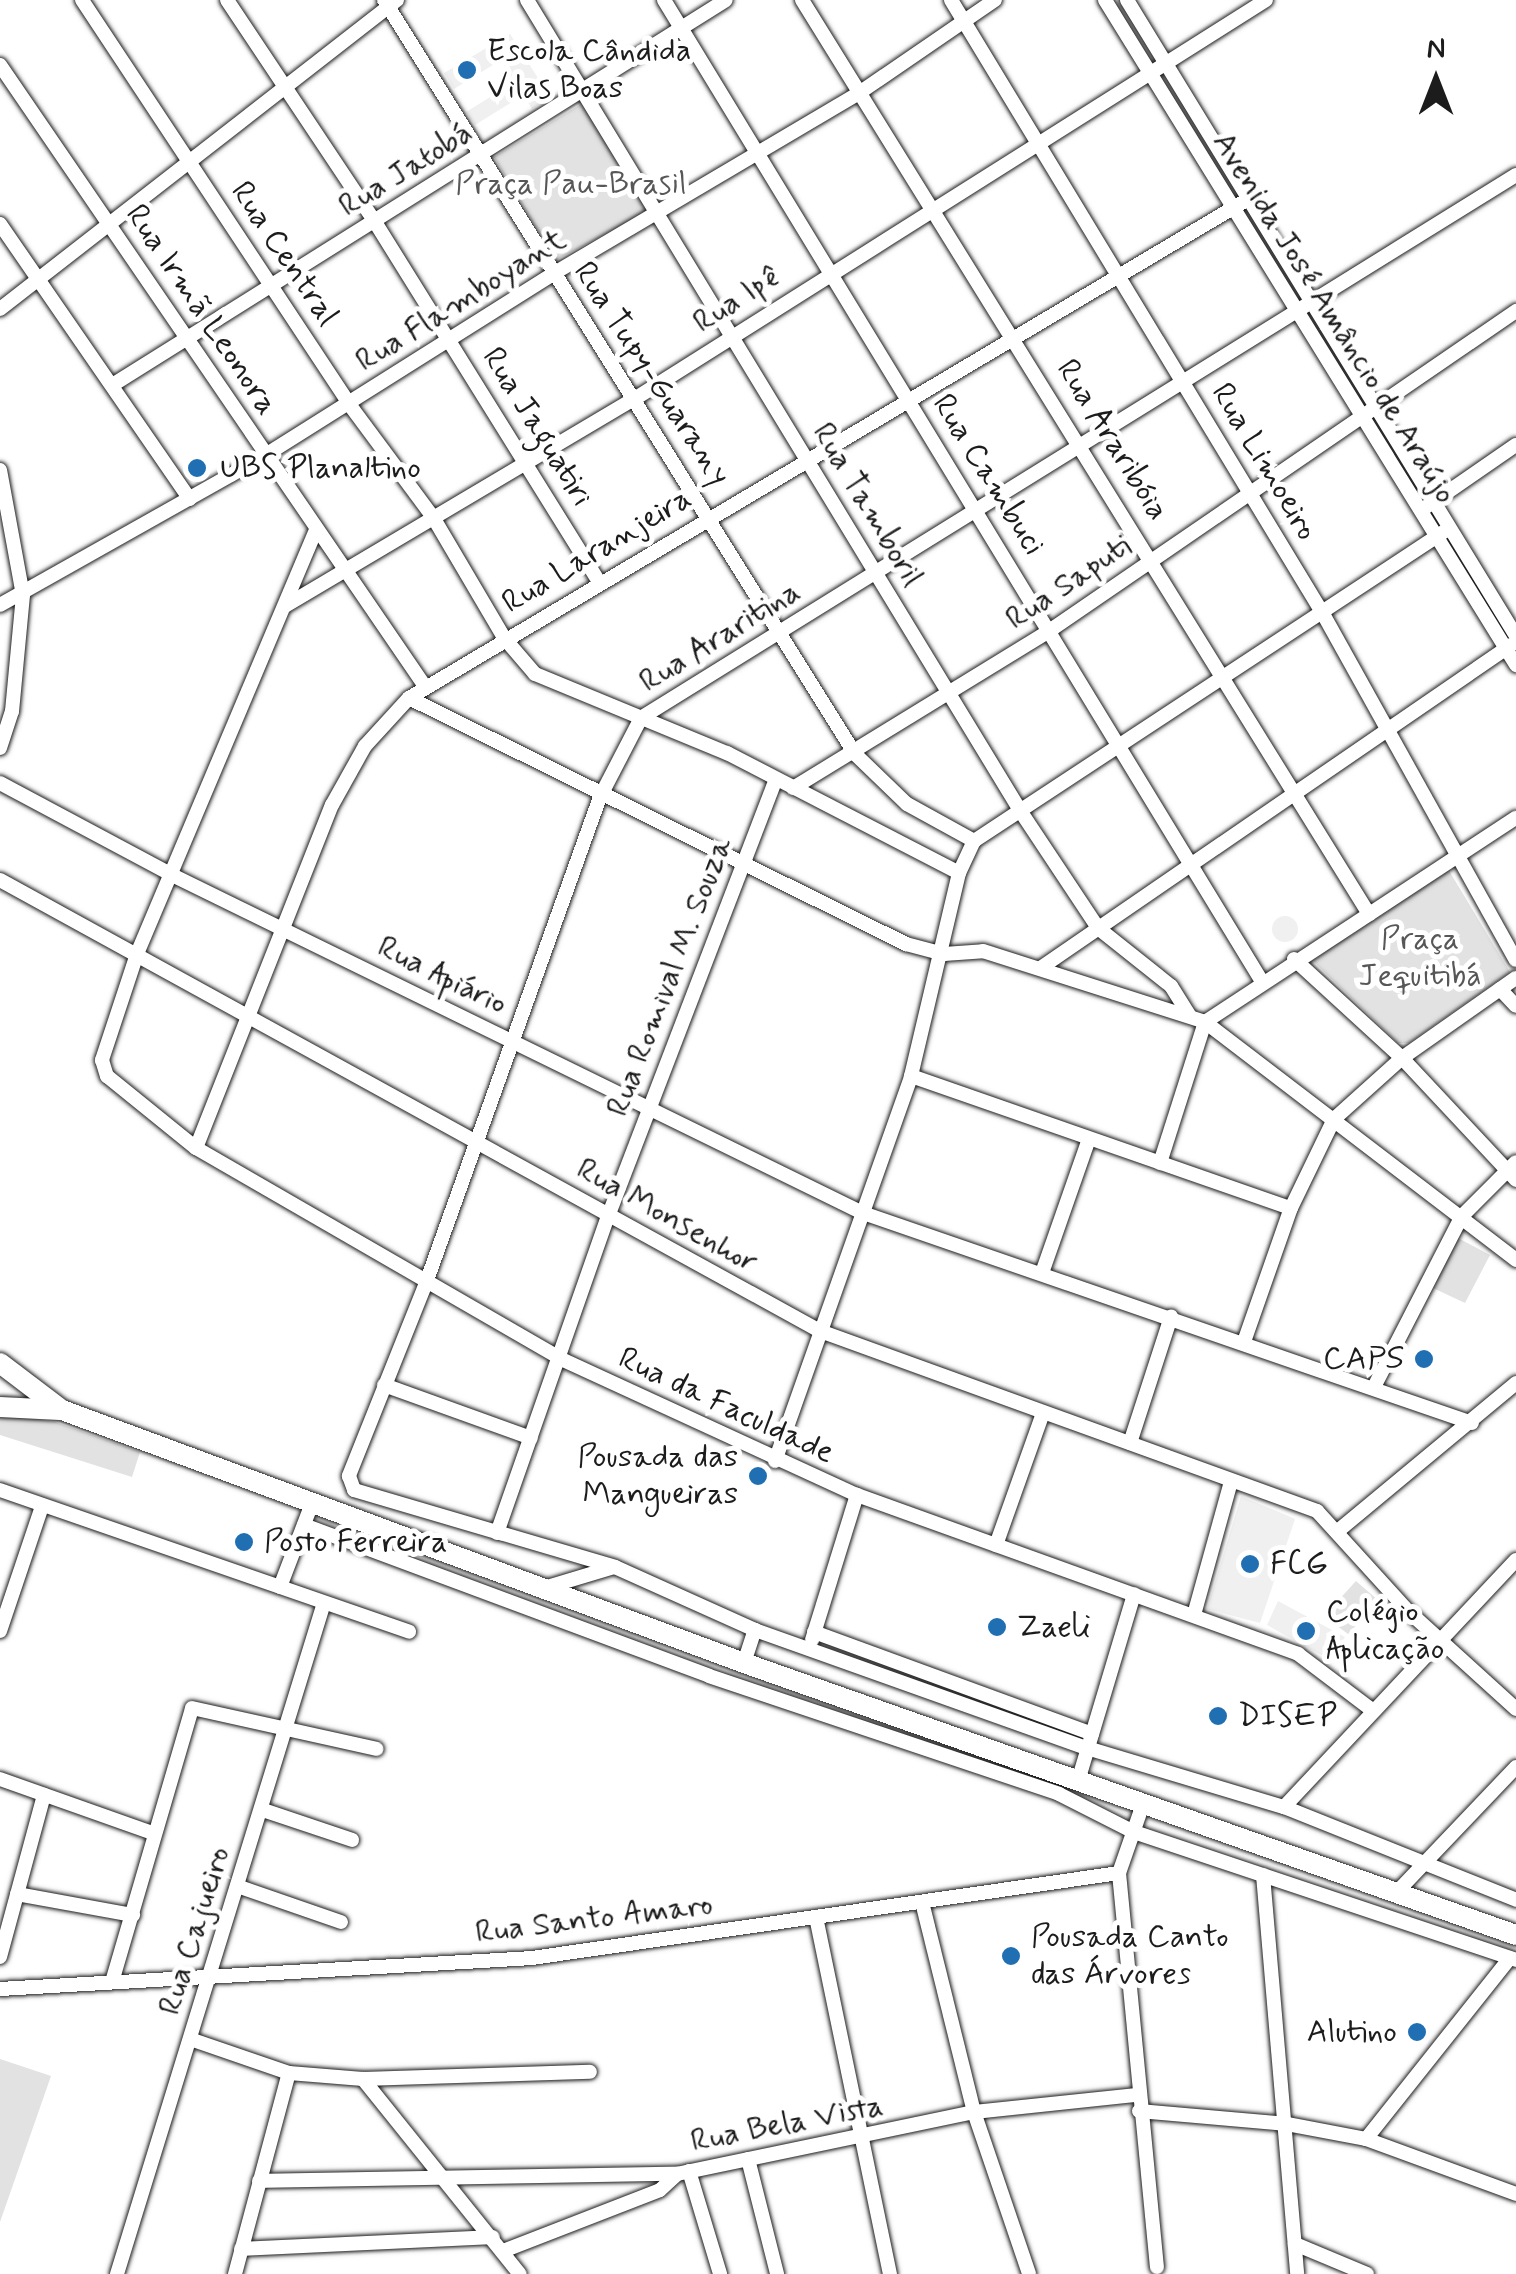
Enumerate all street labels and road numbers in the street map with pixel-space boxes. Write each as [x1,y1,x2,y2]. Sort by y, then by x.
street label: Rua Jatobá [334,115,478,225]
street label: Avenida José Amâncio de Araújo [1203,125,1465,511]
street label: Rua Central [222,175,346,333]
street label: Rua Irmã Leonora [114,195,288,425]
street label: Rua Flamboyant [349,221,573,381]
street label: Rua Ipê [683,256,791,344]
street label: Rua Tupy-Guarany [566,258,736,490]
street label: Rua Jaguatiri [474,342,600,512]
street label: Rua Araribóia [1048,353,1176,527]
street label: Rua Limoeiro [1202,377,1326,547]
street label: Rua Cambuci [925,390,1051,560]
street label: Rua Tamboril [805,420,929,590]
street label: Rua Laranjeira [497,481,697,621]
street label: Rua Saputi [1001,529,1137,637]
street label: Rua Araritina [633,573,807,701]
street label: Rua Romival M. Souza [598,830,742,1124]
street label: Rua Apiário [371,928,513,1024]
street label: Rua Monsenhor [569,1150,765,1282]
street label: Rua da Faculdade [615,1341,837,1471]
street label: Rua Cajueiro [152,1845,238,2017]
street label: Rua Santo Amaro [477,1886,711,1952]
street label: Rua Bela Vista [689,2087,885,2161]

